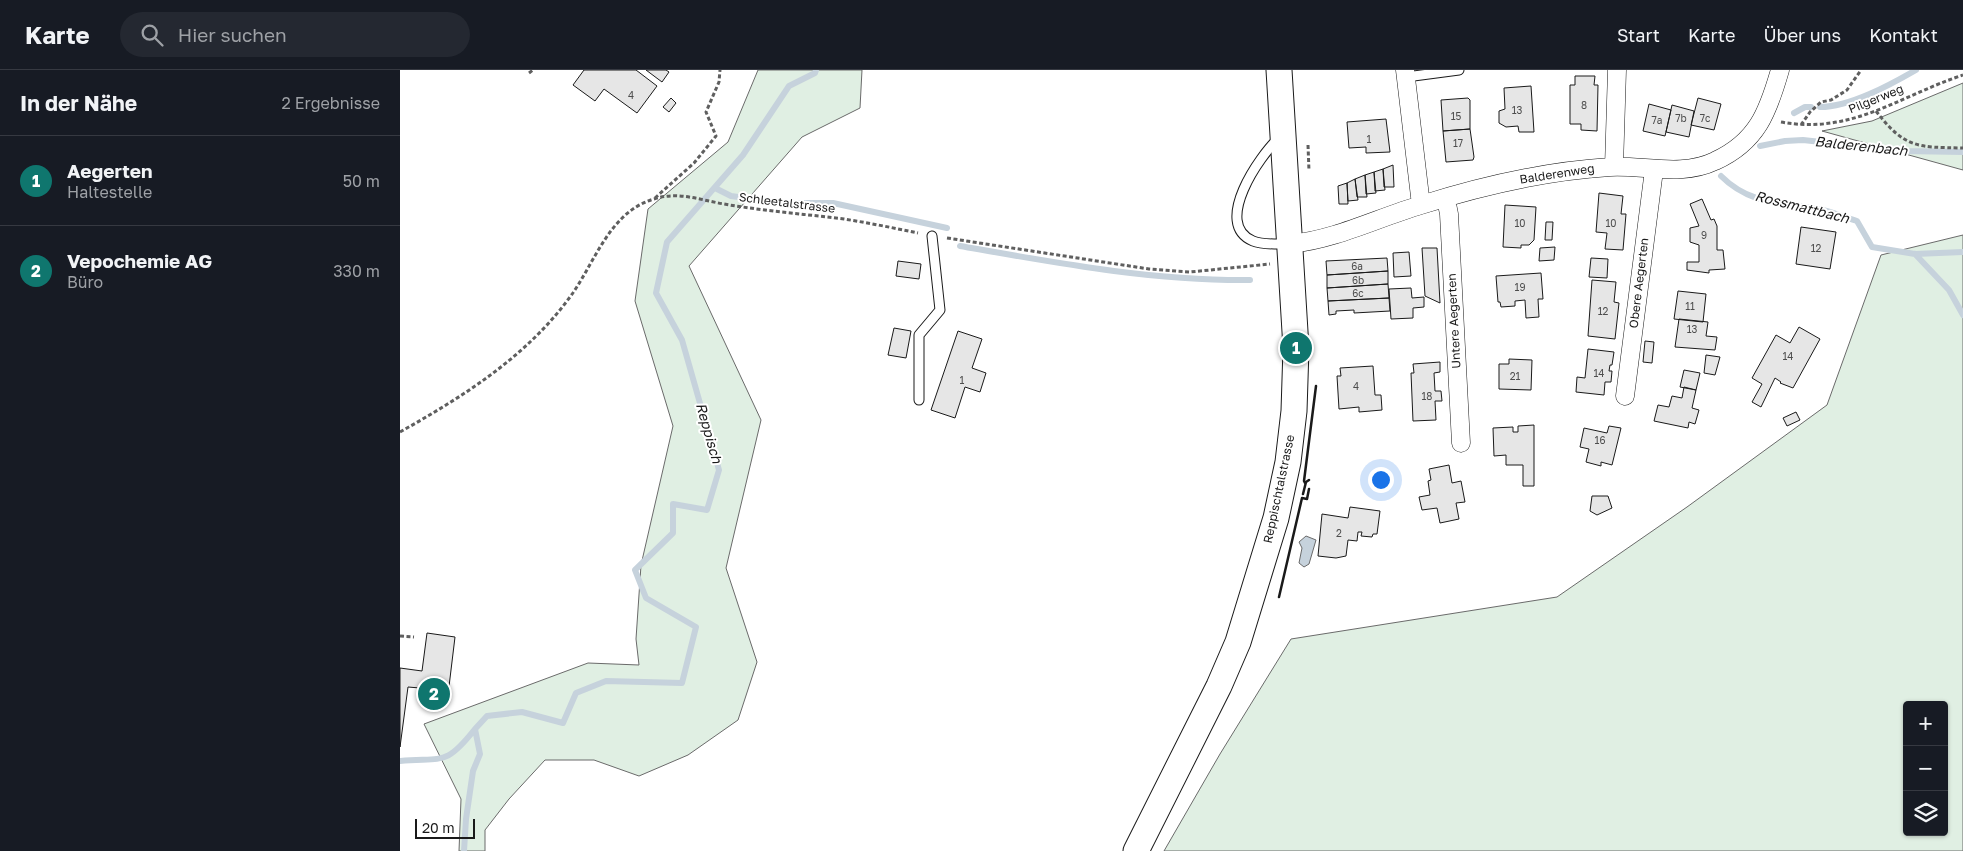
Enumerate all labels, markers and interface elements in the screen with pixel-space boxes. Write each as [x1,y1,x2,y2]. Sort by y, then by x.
search box [120,12,470,57]
text: Karte [25,20,90,49]
icon: search [138,21,166,49]
text: Hier suchen [178,23,287,46]
text: Start [1617,24,1660,46]
text: Karte [1688,24,1735,46]
text: Über uns [1763,24,1841,46]
text: Kontakt [1869,24,1938,46]
street label: Pilgerweg [1846,81,1906,116]
house number: 4 [628,89,634,101]
text: In der Nähe [20,90,137,116]
text: 2 Ergebnisse [282,93,380,113]
house number: 8 [1581,99,1587,111]
house number: 13 [1512,104,1522,116]
house number: 15 [1451,110,1462,122]
house number: 7b [1675,112,1687,124]
house number: 7c [1700,112,1711,124]
house number: 7a [1652,114,1662,126]
water label: Balderenbach [1814,132,1910,159]
house number: 1 [1367,133,1372,145]
house number: 17 [1453,137,1463,149]
text: Aegerten [67,159,153,182]
street label: Balderenweg [1518,160,1595,187]
text: 1 [32,171,40,191]
text: 50 m [343,171,380,191]
text: Haltestelle [67,182,152,202]
water label: Rossmattbach [1753,187,1852,227]
street label: Schleetalstrasse [738,189,836,216]
house number: 10 [1514,217,1526,229]
house number: 10 [1605,217,1617,229]
house number: 9 [1701,229,1707,241]
street label: Obere Aegerten [1626,237,1651,329]
house number: 12 [1811,242,1822,254]
text: Vepochemie AG [67,249,212,272]
house number: 6a [1351,260,1363,272]
text: 2 [31,261,41,281]
text: 330 m [333,261,380,281]
text: Büro [67,272,103,292]
street label: Untere Aegerten [1444,273,1463,369]
house number: 6b [1352,274,1364,286]
house number: 19 [1515,281,1525,293]
house number: 6c [1352,287,1364,299]
house number: 11 [1685,300,1695,312]
house number: 12 [1598,305,1609,317]
house number: 13 [1687,323,1697,335]
pin: 1 [1280,329,1312,367]
house number: 14 [1783,350,1793,362]
house number: 14 [1594,367,1604,379]
house number: 21 [1510,370,1520,382]
house number: 1 [960,374,965,386]
house number: 4 [1353,380,1359,392]
house number: 18 [1422,390,1432,402]
water label: Reppisch [693,401,727,466]
street label: Reppischtalstrasse [1260,433,1297,545]
house number: 16 [1595,434,1605,446]
your location [1368,467,1394,493]
house number: 2 [1336,527,1342,539]
pin: 2 [418,675,450,713]
map controls [1903,701,1948,836]
button: + [1903,701,1948,746]
button: − [1903,746,1948,791]
button: layers [1903,791,1948,836]
scale bar [415,816,475,839]
text: 20 m [422,819,455,836]

